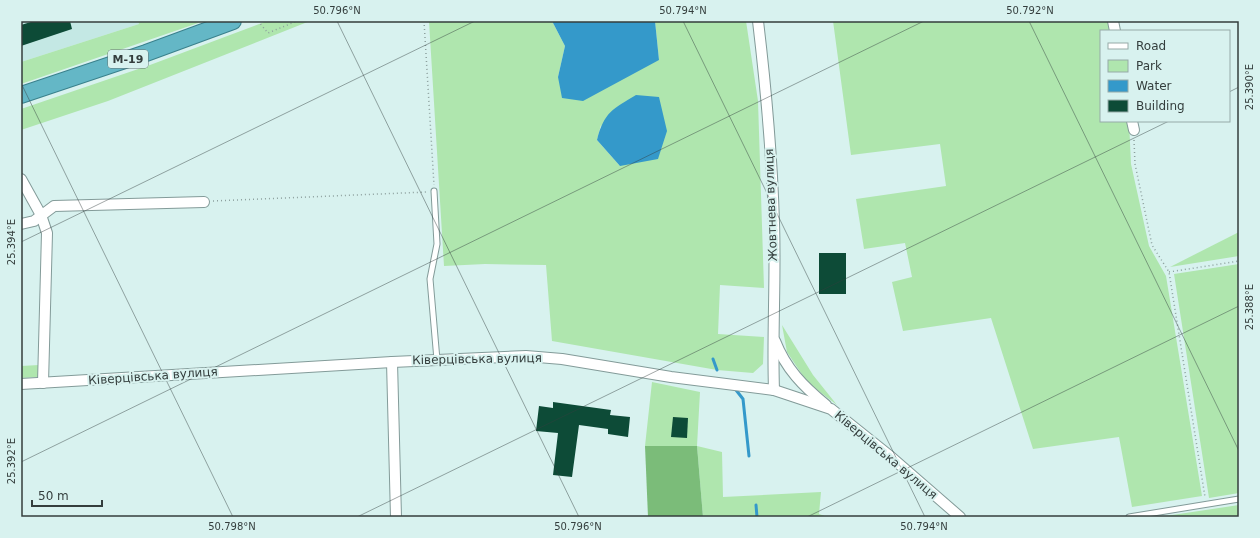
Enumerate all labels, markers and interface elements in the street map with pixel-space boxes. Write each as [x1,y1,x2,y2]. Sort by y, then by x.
text: 50.796°N [313,5,361,16]
text: 50.794°N [659,5,707,16]
text: 50.792°N [1006,5,1054,16]
legend [1100,30,1230,122]
text: Road [1136,39,1166,53]
road number: М-19 [108,50,148,68]
text: Park [1136,59,1162,73]
text: 25.390°E [1244,64,1255,110]
text: Water [1136,79,1172,93]
text: Building [1136,99,1185,113]
street label: Жовтнева вулиця [762,148,780,262]
text: 25.394°E [6,219,17,265]
text: 25.388°E [1244,284,1255,330]
street label: Ківерцівська вулиця [412,351,542,367]
street label: Ківерцівська вулиця [88,364,218,388]
street label: Ківерцівська вулиця [832,408,940,502]
text: 25.392°E [6,438,17,484]
scale bar [32,482,102,508]
text: 50 m [38,489,69,503]
text: 50.798°N [208,521,256,532]
text: 50.796°N [554,521,602,532]
text: 50.794°N [900,521,948,532]

